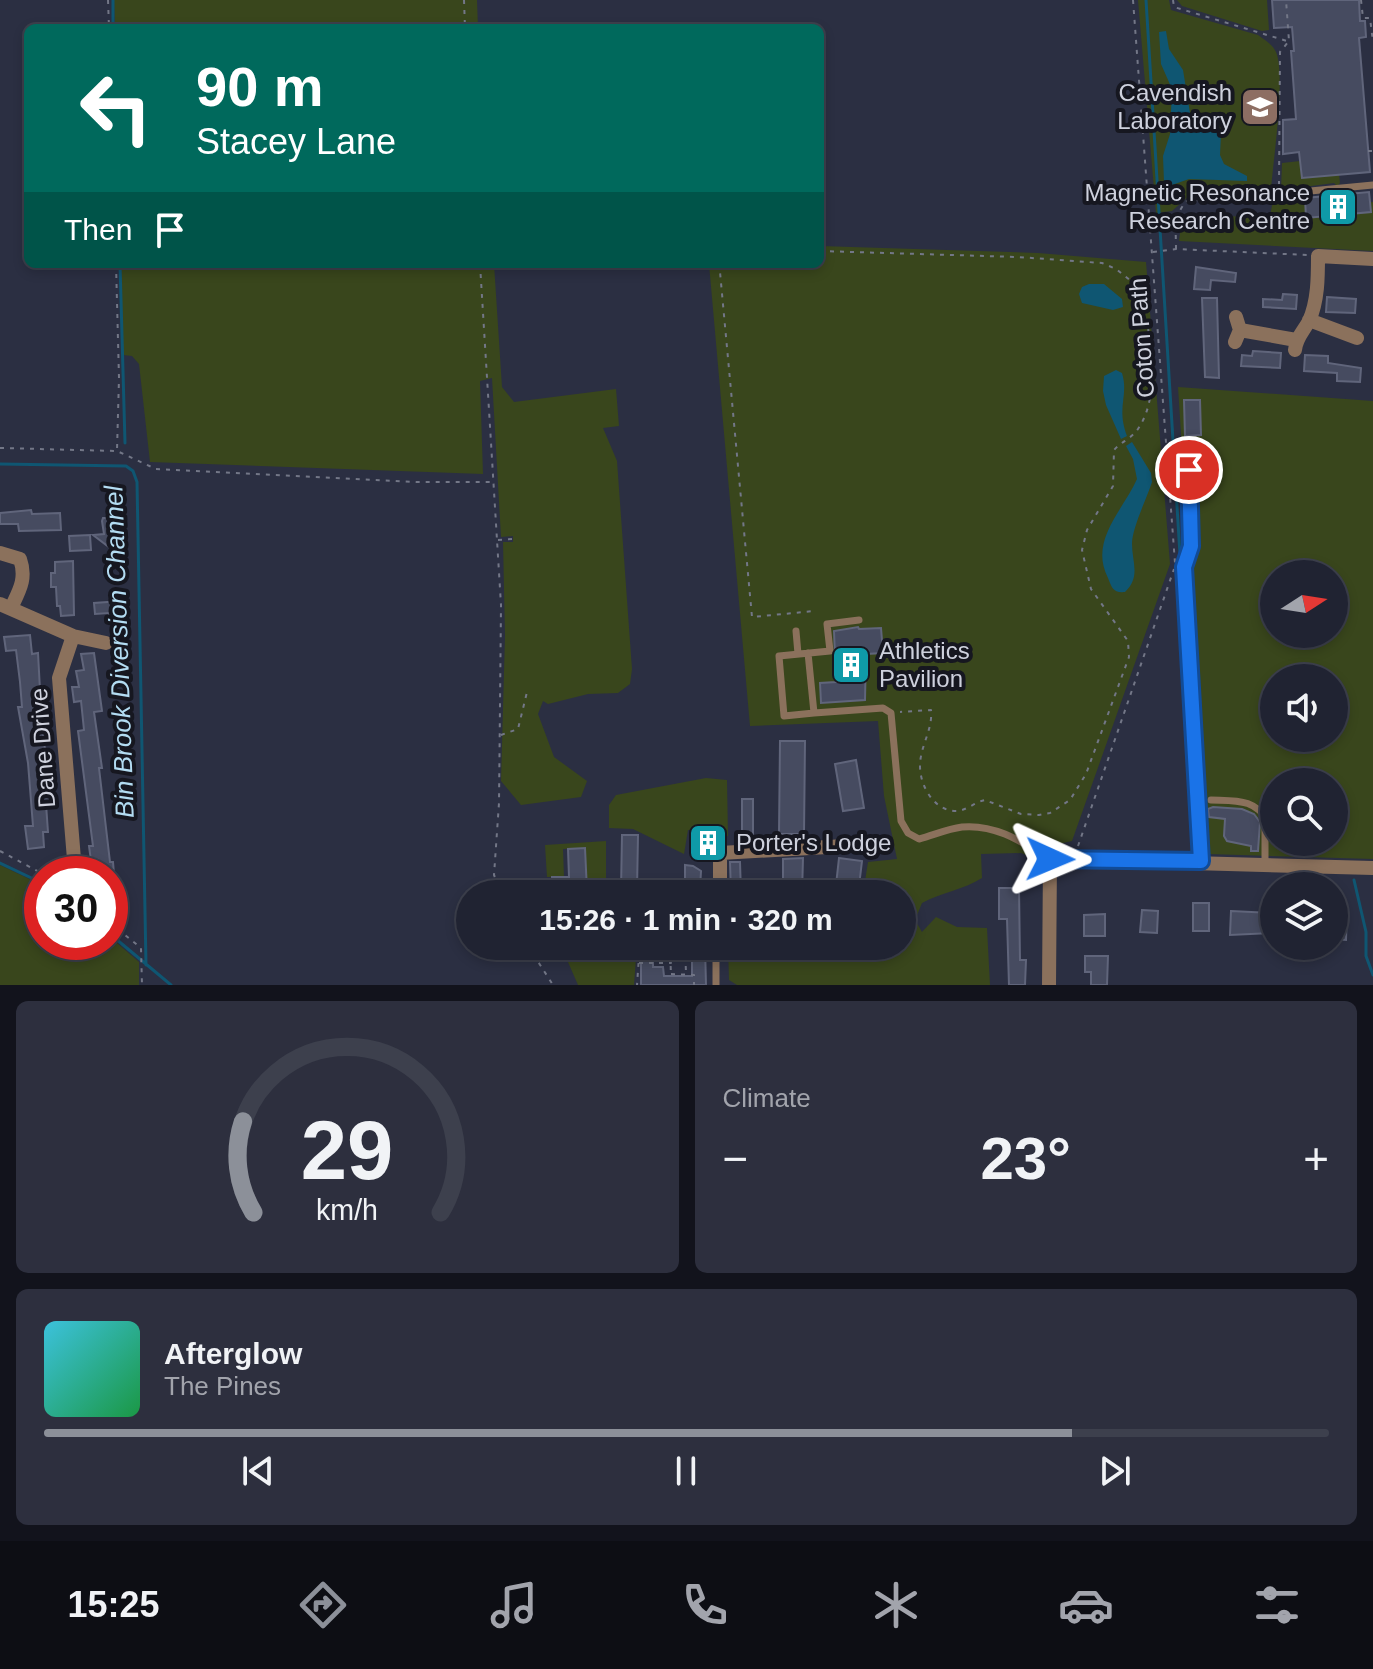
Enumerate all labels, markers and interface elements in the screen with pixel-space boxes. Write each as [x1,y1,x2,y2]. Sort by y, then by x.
text: 90 m [196,55,324,118]
icon: left [64,56,168,160]
place label: Cavendish Laboratory [1117,79,1232,134]
school or university icon: Cavendish Laboratory [1239,86,1281,128]
text: Stacey Lane [196,121,396,162]
place label: Magnetic Resonance Research Centre [1085,179,1310,234]
building icon: Magnetic Resonance Research Centre [1317,186,1359,228]
icon: arrive [148,208,192,252]
text: Then [64,213,132,246]
street label: Coton Path [1124,277,1159,399]
pin [1155,436,1223,504]
icon: arrive [1167,448,1211,492]
water label: Bin Brook Diversion Channel [98,484,140,819]
north arrow [1260,560,1348,648]
map controls [1260,560,1348,960]
place label: Athletics Pavilion [879,637,970,692]
building icon: Athletics Pavilion [830,644,872,686]
button: sound [1260,664,1348,752]
street label: Dane Drive [25,687,60,809]
button: search [1260,768,1348,856]
position arrow [1008,817,1092,901]
building icon: Porter's Lodge [687,822,729,864]
place label: Porter's Lodge [736,829,891,856]
speed limit sign: 30 [24,856,128,960]
button: layers [1260,872,1348,960]
text: 15:26 · 1 min · 320 m [539,903,833,936]
text: Climate [723,1083,811,1113]
text: 29 [301,1104,394,1197]
text: 23° [980,1125,1071,1192]
text: − [723,1134,748,1183]
text: + [1303,1134,1329,1183]
text: km/h [316,1194,378,1226]
text: Afterglow [164,1337,302,1370]
text: The Pines [164,1371,281,1401]
icon: previous [236,1449,280,1493]
icon: pause [664,1449,708,1493]
icon: next [1093,1449,1137,1493]
icon: directions [295,1577,351,1633]
icon: music [486,1577,542,1633]
icon: phone [677,1577,733,1633]
icon: climate [868,1577,924,1633]
icon: car [1058,1577,1114,1633]
icon: filters [1249,1577,1305,1633]
text: 15:25 [67,1584,160,1625]

